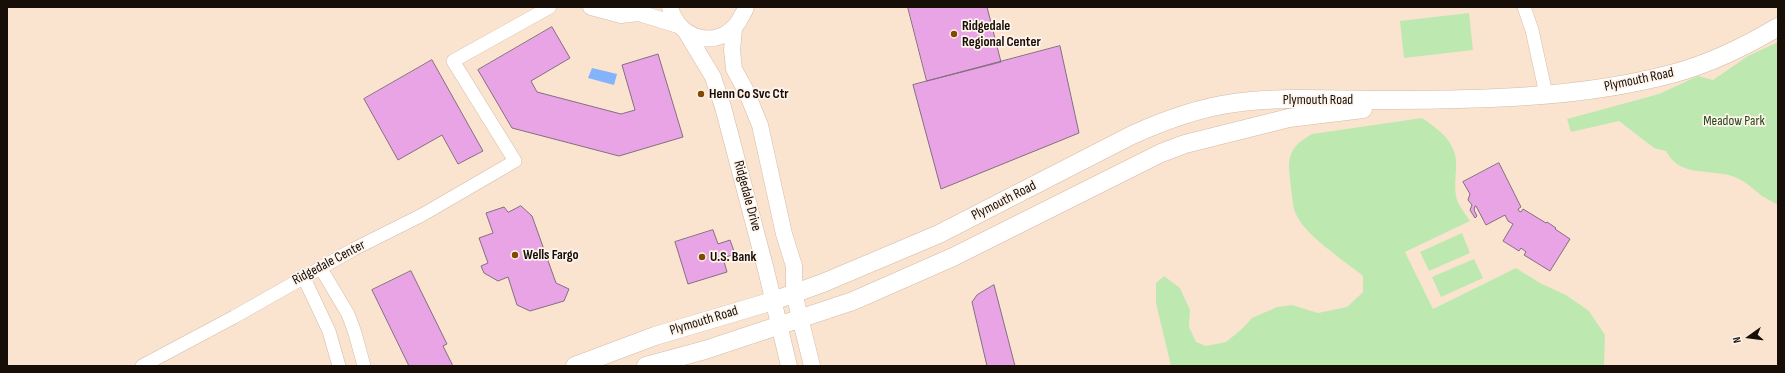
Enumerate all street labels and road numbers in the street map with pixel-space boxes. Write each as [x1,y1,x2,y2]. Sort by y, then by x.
street label: Plymouth Road [1603,64,1675,96]
street label: Plymouth Road [1283,92,1353,108]
street label: Ridgedale Drive [730,159,764,233]
street label: Plymouth Road [969,178,1039,224]
street label: Ridgedale Center [290,237,368,289]
street label: Plymouth Road [668,303,740,339]

